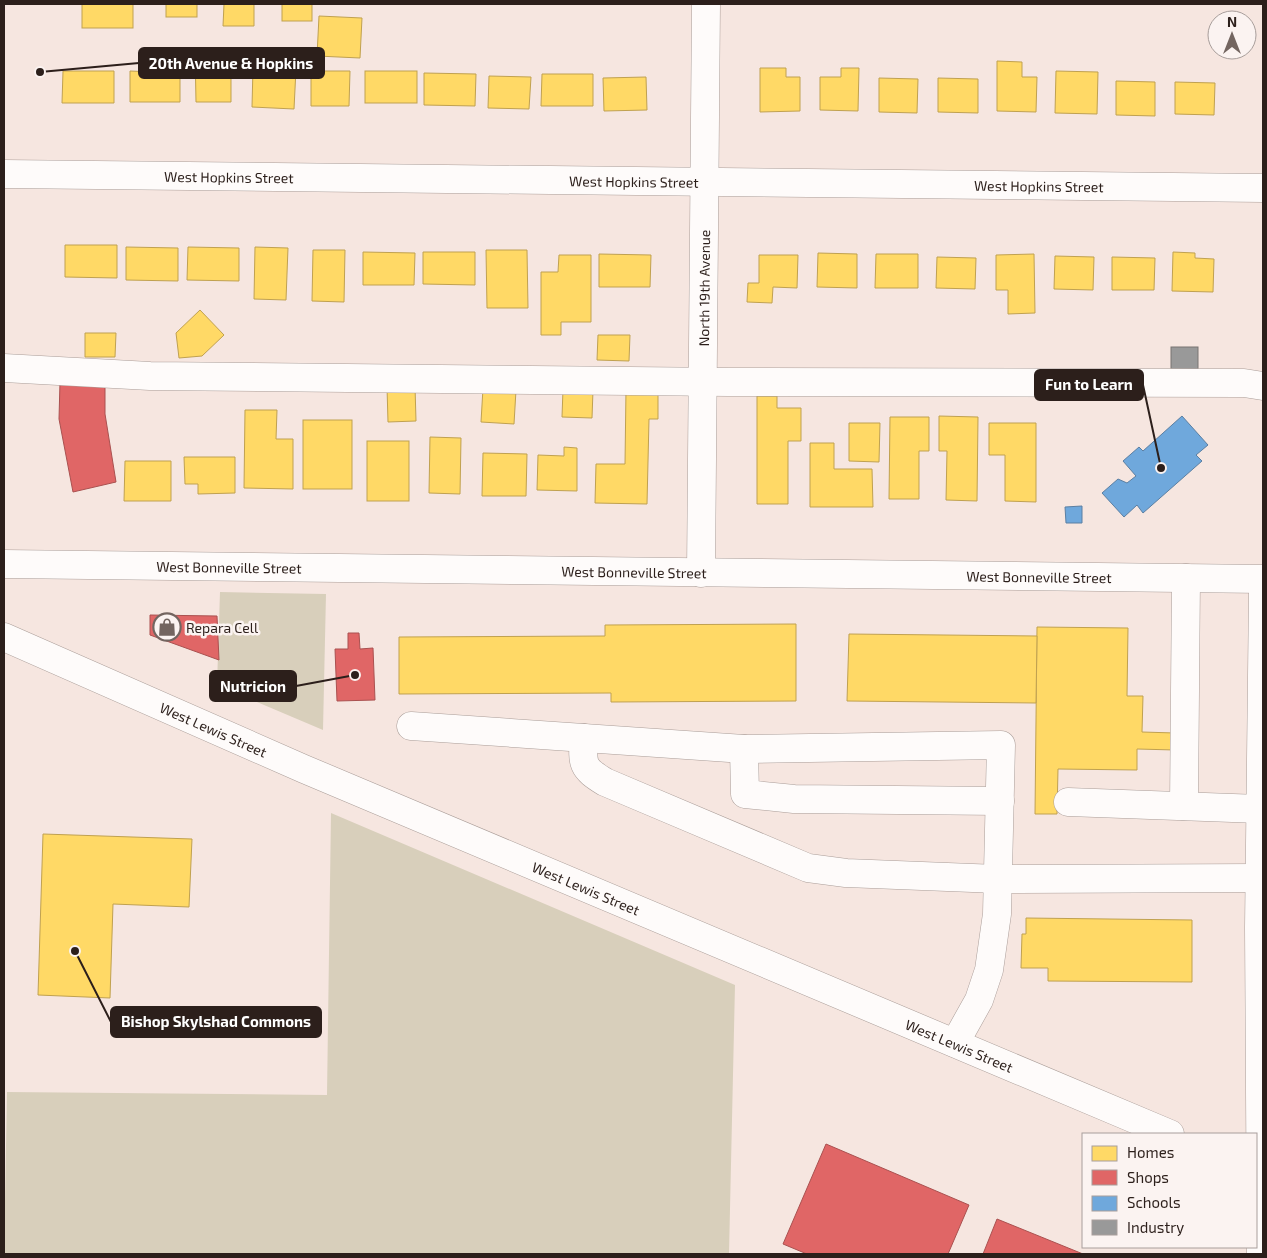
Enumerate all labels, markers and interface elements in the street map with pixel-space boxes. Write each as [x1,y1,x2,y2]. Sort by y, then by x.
north arrow [1207,10,1257,60]
text: N [1227,13,1237,30]
callout: 20th Avenue & Hopkins [139,48,324,78]
text: 20th Avenue & Hopkins [149,54,313,72]
street label: West Hopkins Street [164,167,294,186]
street label: West Hopkins Street [569,172,699,190]
street label: West Hopkins Street [974,176,1104,195]
street label: North 19th Avenue [694,229,713,347]
callout: Fun to Learn [1035,370,1143,400]
text: Fun to Learn [1045,375,1133,393]
street label: West Bonneville Street [156,557,302,576]
street label: West Bonneville Street [561,562,707,581]
street label: West Bonneville Street [966,567,1112,586]
shop icon: Repara Cell [152,612,182,642]
place label: Repara Cell [186,619,259,636]
callout: Nutricion [210,671,296,701]
text: Nutricion [220,677,286,695]
street label: West Lewis Street [158,698,270,760]
street label: West Lewis Street [530,858,643,918]
callout: Bishop Skylshad Commons [111,1007,321,1037]
text: Bishop Skylshad Commons [121,1012,311,1031]
street label: West Lewis Street [903,1015,1016,1075]
legend [1082,1133,1257,1248]
text: Homes [1127,1143,1174,1161]
text: Shops [1127,1168,1169,1186]
text: Schools [1127,1193,1181,1211]
text: Industry [1127,1218,1184,1236]

